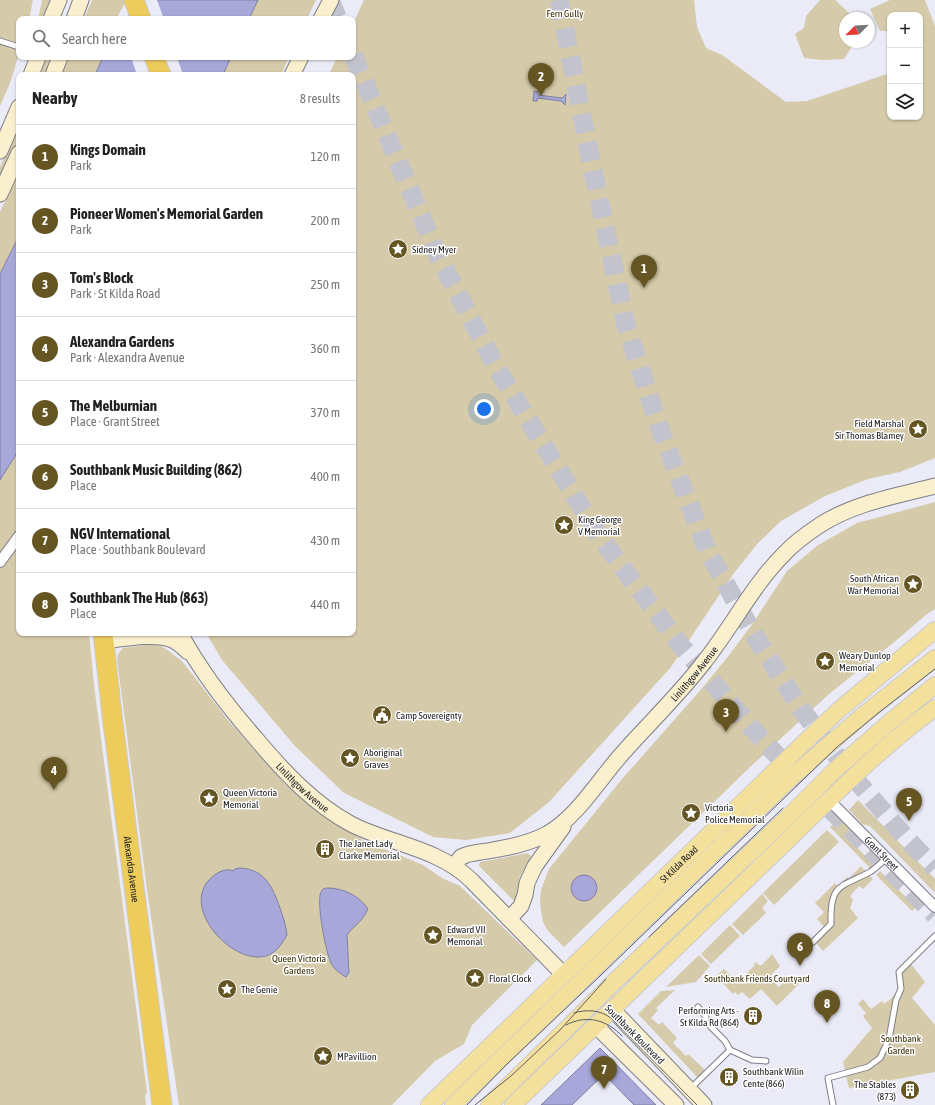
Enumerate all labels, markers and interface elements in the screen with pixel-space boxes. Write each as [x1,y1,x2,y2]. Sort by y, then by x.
park label: Fern Gully [547,8,584,19]
north arrow [839,12,875,48]
map controls [887,12,923,120]
button: + [887,12,923,48]
search box [16,16,356,60]
icon: search [30,27,52,49]
text: Search here [62,30,127,47]
button: − [887,48,923,84]
pin: 2 [528,63,554,96]
button: layers [887,84,923,120]
text: Nearby [32,88,78,108]
text: 8 results [300,91,340,106]
text: Kings Domain [70,141,146,158]
text: 1 [42,149,48,164]
text: 120 m [311,149,340,164]
text: Park [70,158,92,173]
text: Pioneer Women's Memorial Garden [70,205,263,222]
text: 2 [42,213,48,228]
text: 200 m [311,213,340,228]
text: Park [70,222,92,237]
place icon: Sidney Myer [387,238,409,260]
place label: Sidney Myer [412,244,457,255]
pin: 1 [631,255,657,288]
text: Tom's Block [70,269,133,286]
text: 3 [42,277,48,292]
text: 250 m [311,277,340,292]
text: Park · St Kilda Road [70,286,161,301]
text: Alexandra Gardens [70,333,174,350]
text: 4 [42,341,48,356]
text: 360 m [311,341,340,356]
text: Park · Alexandra Avenue [70,350,185,365]
text: The Melburnian [70,397,157,414]
your location [474,399,494,419]
text: 5 [42,405,48,420]
text: 370 m [311,405,340,420]
text: Place · Grant Street [70,414,160,429]
place label: Field Marshal Sir Thomas Blamey [835,418,904,441]
place icon: Field Marshal Sir Thomas Blamey [907,418,929,440]
text: Southbank Music Building (862) [70,461,242,478]
text: 6 [42,469,48,484]
text: 400 m [311,469,340,484]
text: Place [70,478,97,493]
place icon: King George V Memorial [553,514,575,536]
place label: King George V Memorial [578,514,622,537]
text: NGV International [70,525,170,542]
text: 7 [42,533,48,548]
text: 430 m [311,533,340,548]
text: Place · Southbank Boulevard [70,542,206,557]
place label: South African War Memorial [847,573,899,596]
place icon: South African War Memorial [902,573,924,595]
text: Southbank The Hub (863) [70,589,208,606]
text: 8 [42,597,48,612]
text: 440 m [311,597,340,612]
text: Place [70,606,97,621]
street label: Linlithgow Avenue [669,644,720,704]
place icon: Weary Dunlop Memorial [814,650,836,672]
place label: Weary Dunlop Memorial [839,650,891,673]
pin: 3 [713,699,739,732]
public building icon: Camp Sovereignty [371,704,393,726]
place label: Camp Sovereignty [396,710,462,721]
place icon: Aboriginal Graves [339,747,361,769]
place label: Aboriginal Graves [364,747,403,770]
pin: 4 [41,757,67,790]
street label: Linlithgow Avenue [274,761,331,815]
place icon: Queen Victoria Memorial [198,787,220,809]
place label: Queen Victoria Memorial [223,787,278,810]
pin: 5 [896,788,922,821]
place icon: Victoria Police Memorial [680,802,702,824]
place label: Victoria Police Memorial [705,802,765,825]
street label: Grant Street [862,834,901,873]
street label: Alexandra Avenue [122,836,141,904]
building icon: The Janet Lady Clarke Memorial [314,838,336,860]
place label: The Janet Lady Clarke Memorial [339,838,400,861]
street label: St Kilda Road [658,843,700,885]
place icon: Edward VII Memorial [422,924,444,946]
place label: Edward VII Memorial [447,924,486,947]
pin: 6 [787,933,813,966]
park label: Queen Victoria Gardens [272,953,326,976]
place icon: Floral Clock [464,967,486,989]
place label: Floral Clock [489,973,532,984]
park label: Southbank Friends Courtyard [704,973,810,984]
place icon: The Genie [216,978,238,1000]
place label: The Genie [241,984,278,995]
pin: 8 [814,990,840,1023]
street label: Southbank Boulevard [603,1003,667,1066]
place label: Performing Arts - St Kilda Rd (864) [678,1005,739,1028]
building icon: Performing Arts - St Kilda Rd (864) [742,1005,764,1027]
park label: Southbank Garden [881,1033,922,1056]
place icon: MPavillion [312,1045,334,1067]
place label: MPavillion [337,1051,377,1062]
pin: 7 [591,1056,617,1089]
building icon: Southbank Wilin Cente (866) [718,1066,740,1088]
place label: Southbank Wilin Cente (866) [743,1066,804,1089]
place label: The Stables (873) [854,1079,896,1102]
building icon: The Stables (873) [899,1079,921,1101]

